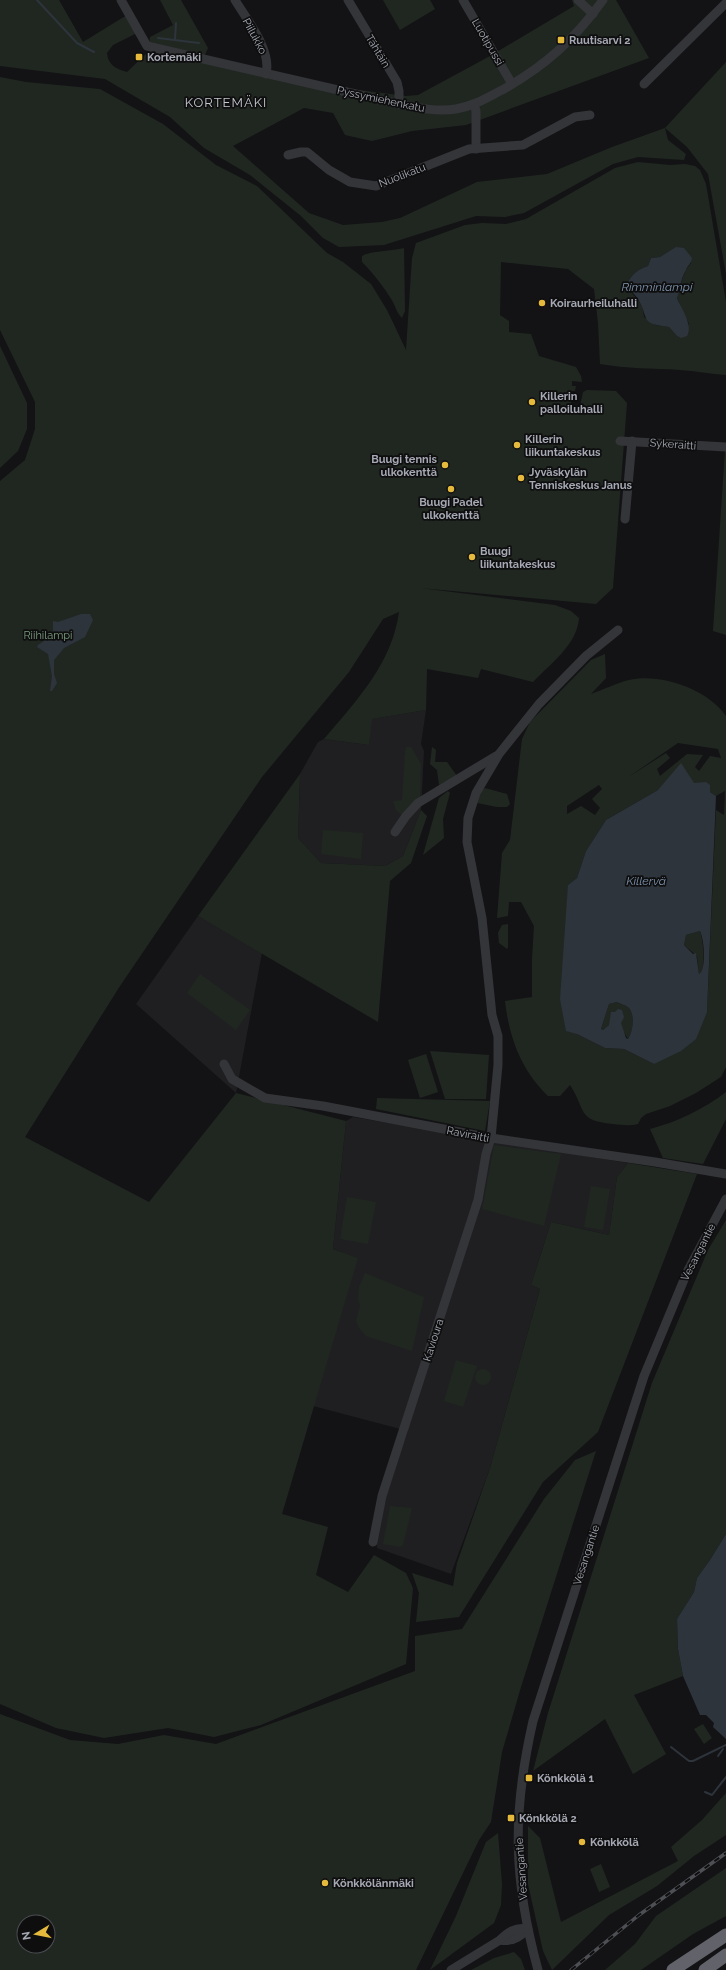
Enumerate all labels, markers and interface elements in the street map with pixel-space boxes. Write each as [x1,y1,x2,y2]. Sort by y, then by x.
street label: Piilukko [240,16,270,57]
street label: Luotipussi [469,17,506,68]
street label: Tähtäin [363,32,393,70]
place label: Ruutisarvi 2 [569,34,631,47]
marker: Ruutisarvi 2 [556,35,566,45]
place label: Kortemäki [147,51,201,64]
marker: Kortemäki [134,52,144,62]
street label: Pyssymiehenkatu [336,84,426,115]
district label: KORTEMÄKI [185,94,267,110]
street label: Nuolikatu [377,161,427,190]
water label: Rimminlampi [622,280,693,294]
place label: Koiraurheiluhalli [550,297,637,310]
marker: Koiraurheiluhalli [537,298,547,308]
place label: Killerin palloiluhalli [540,390,603,416]
marker: Killerin palloiluhalli [527,397,537,407]
place label: Killerin liikuntakeskus [525,433,601,459]
street label: Sykeraitti [649,436,697,453]
marker: Killerin liikuntakeskus [512,440,522,450]
place label: Buugi tennis ulkokenttä [371,453,438,479]
marker: Buugi tennis ulkokenttä [440,460,450,470]
place label: Jyväskylän Tenniskeskus Janus [529,466,632,492]
marker: Jyväskylän Tenniskeskus Janus [516,473,526,483]
marker: Buugi Padel ulkokenttä [446,484,456,494]
place label: Buugi Padel ulkokenttä [419,496,483,522]
place label: Buugi liikuntakeskus [480,545,556,571]
marker: Buugi liikuntakeskus [467,552,477,562]
park label: Riihilampi [23,629,73,642]
water label: Killervä [626,874,666,888]
street label: Raviraitti [445,1124,490,1145]
street label: Vesangantie [678,1221,719,1283]
street label: Kavioura [420,1317,446,1363]
street label: Vesangantie [571,1523,602,1587]
place label: Könkkölä 1 [537,1772,594,1785]
marker: Könkkölä 1 [524,1773,534,1783]
place label: Könkkölä 2 [519,1812,577,1825]
marker: Könkkölä 2 [506,1813,516,1823]
place label: Könkkölä [590,1836,639,1849]
street label: Vesangantie [513,1837,530,1901]
marker: Könkkölä [577,1837,587,1847]
place label: Könkkölänmäki [333,1877,414,1890]
marker: Könkkölänmäki [320,1878,330,1888]
north arrow [16,1914,56,1954]
text: N [20,1930,34,1941]

